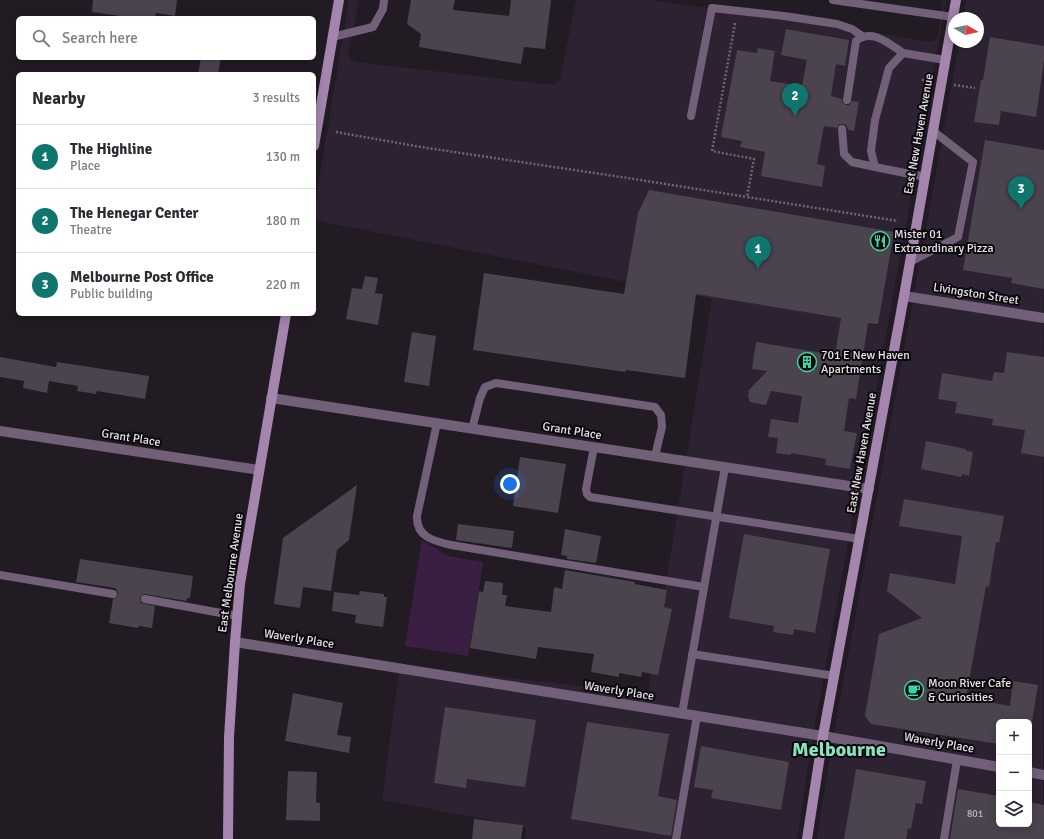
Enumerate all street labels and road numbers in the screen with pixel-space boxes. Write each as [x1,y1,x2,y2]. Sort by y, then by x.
street label: East New Haven Avenue [901,73,937,195]
street label: Livingston Street [932,280,1020,308]
street label: East New Haven Avenue [844,392,880,514]
street label: Grant Place [541,419,603,443]
street label: Grant Place [100,426,162,450]
street label: East Melbourne Avenue [215,512,247,634]
street label: Waverly Place [263,626,335,652]
street label: Waverly Place [583,678,655,704]
street label: Waverly Place [903,729,975,757]

